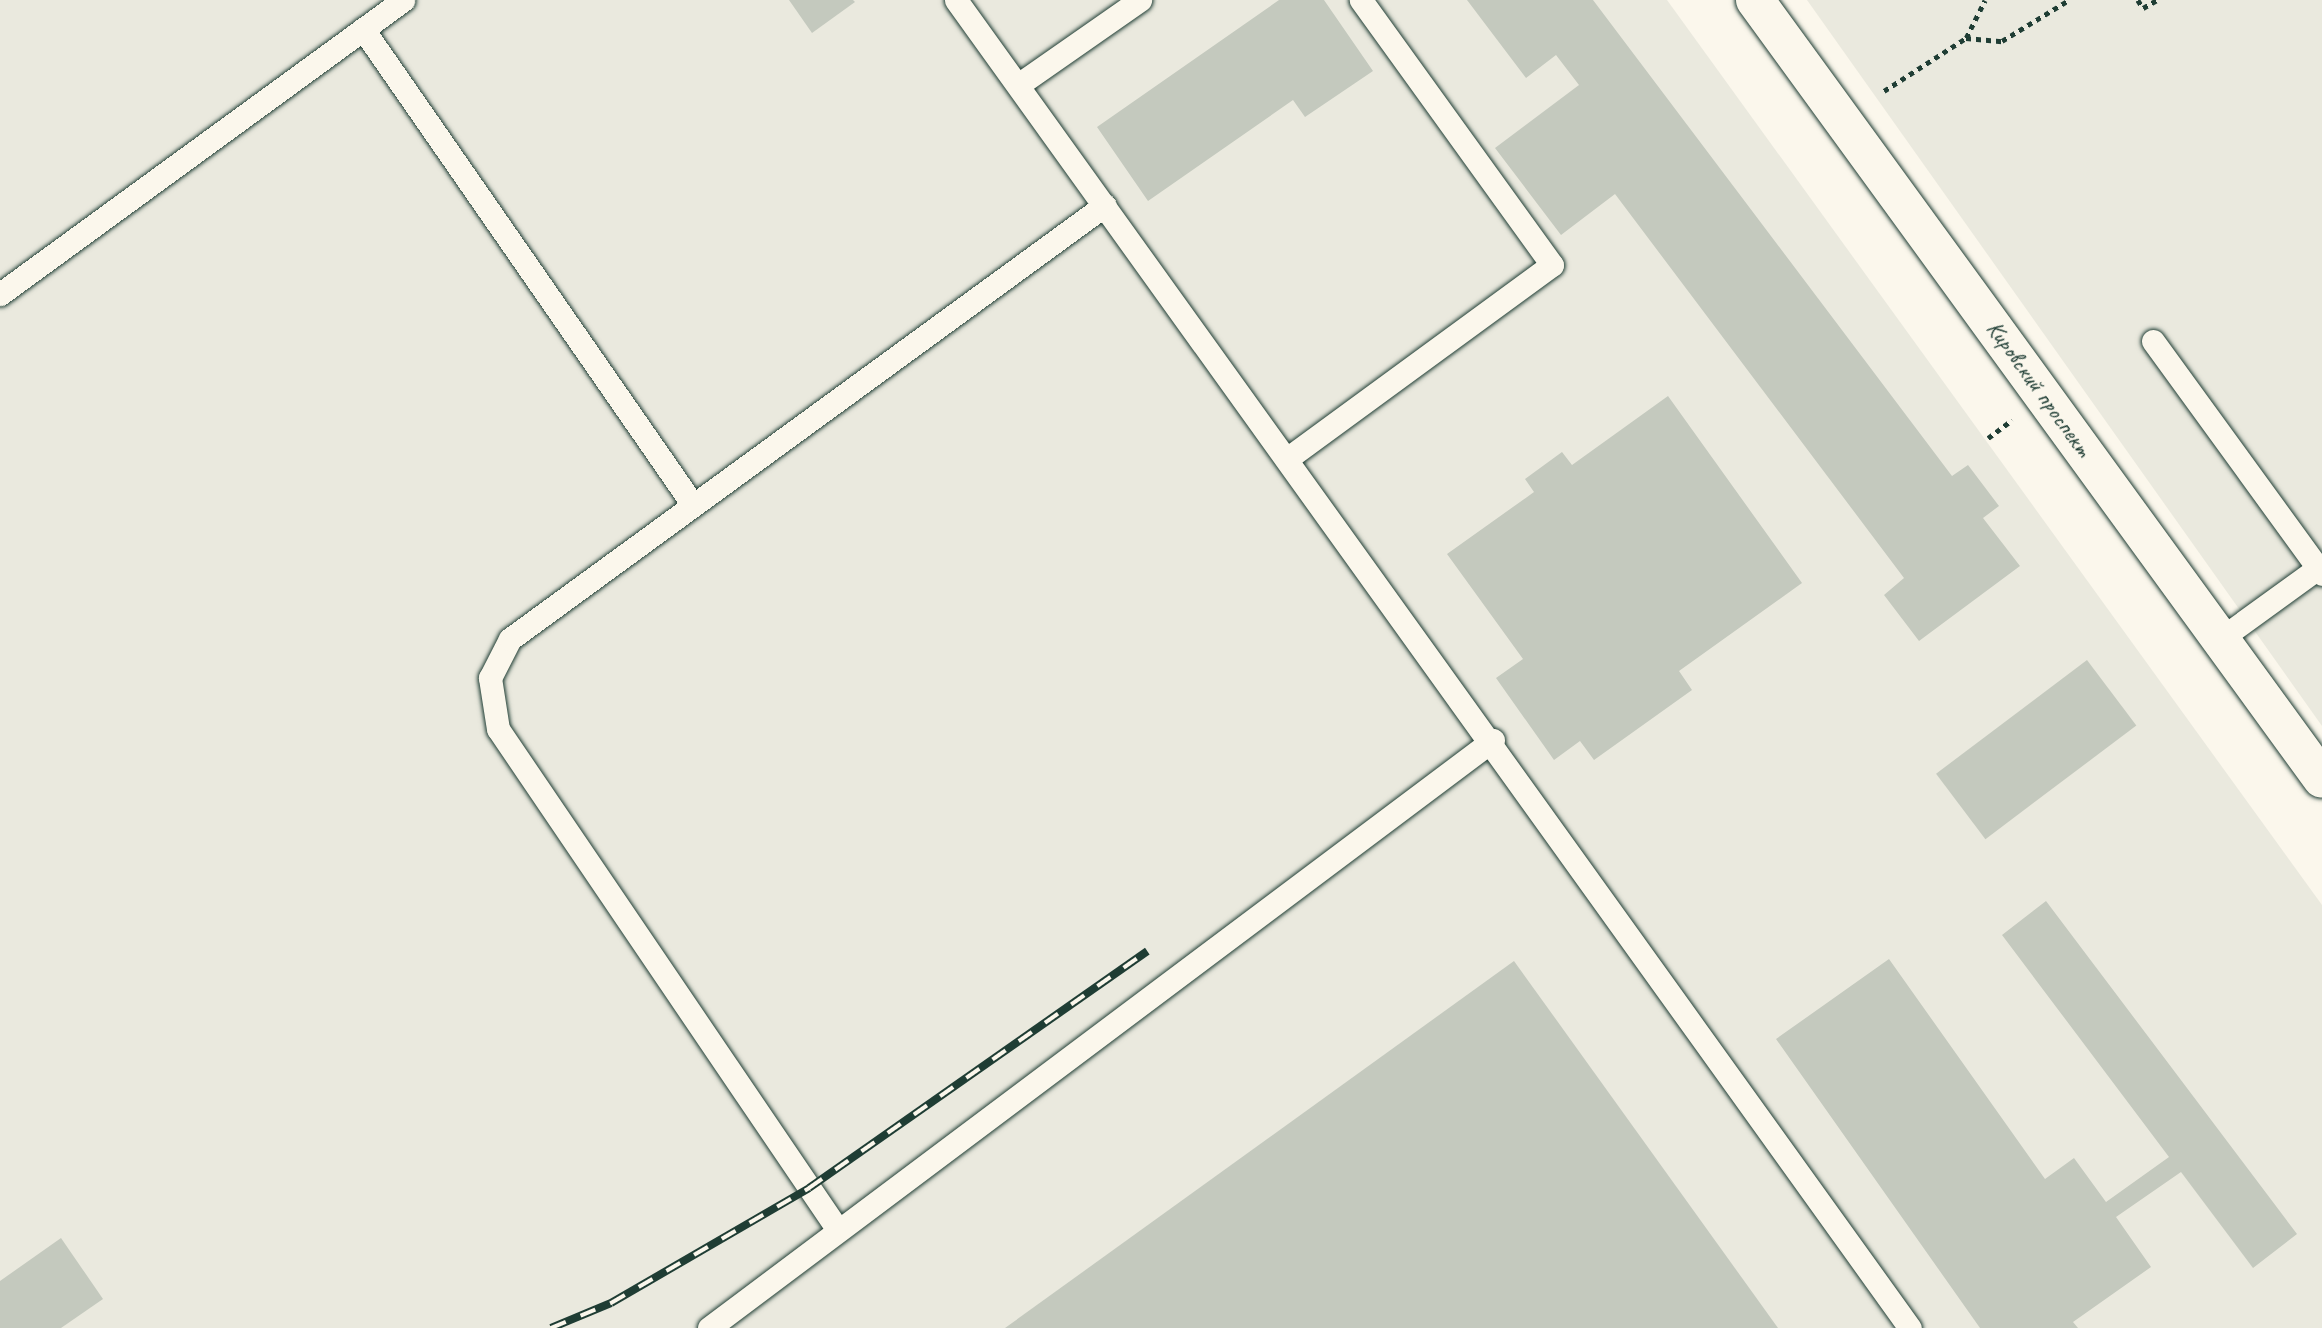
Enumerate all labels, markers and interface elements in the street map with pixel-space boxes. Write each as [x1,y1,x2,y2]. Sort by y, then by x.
street label: Кировский проспект [1980,315,2098,463]

